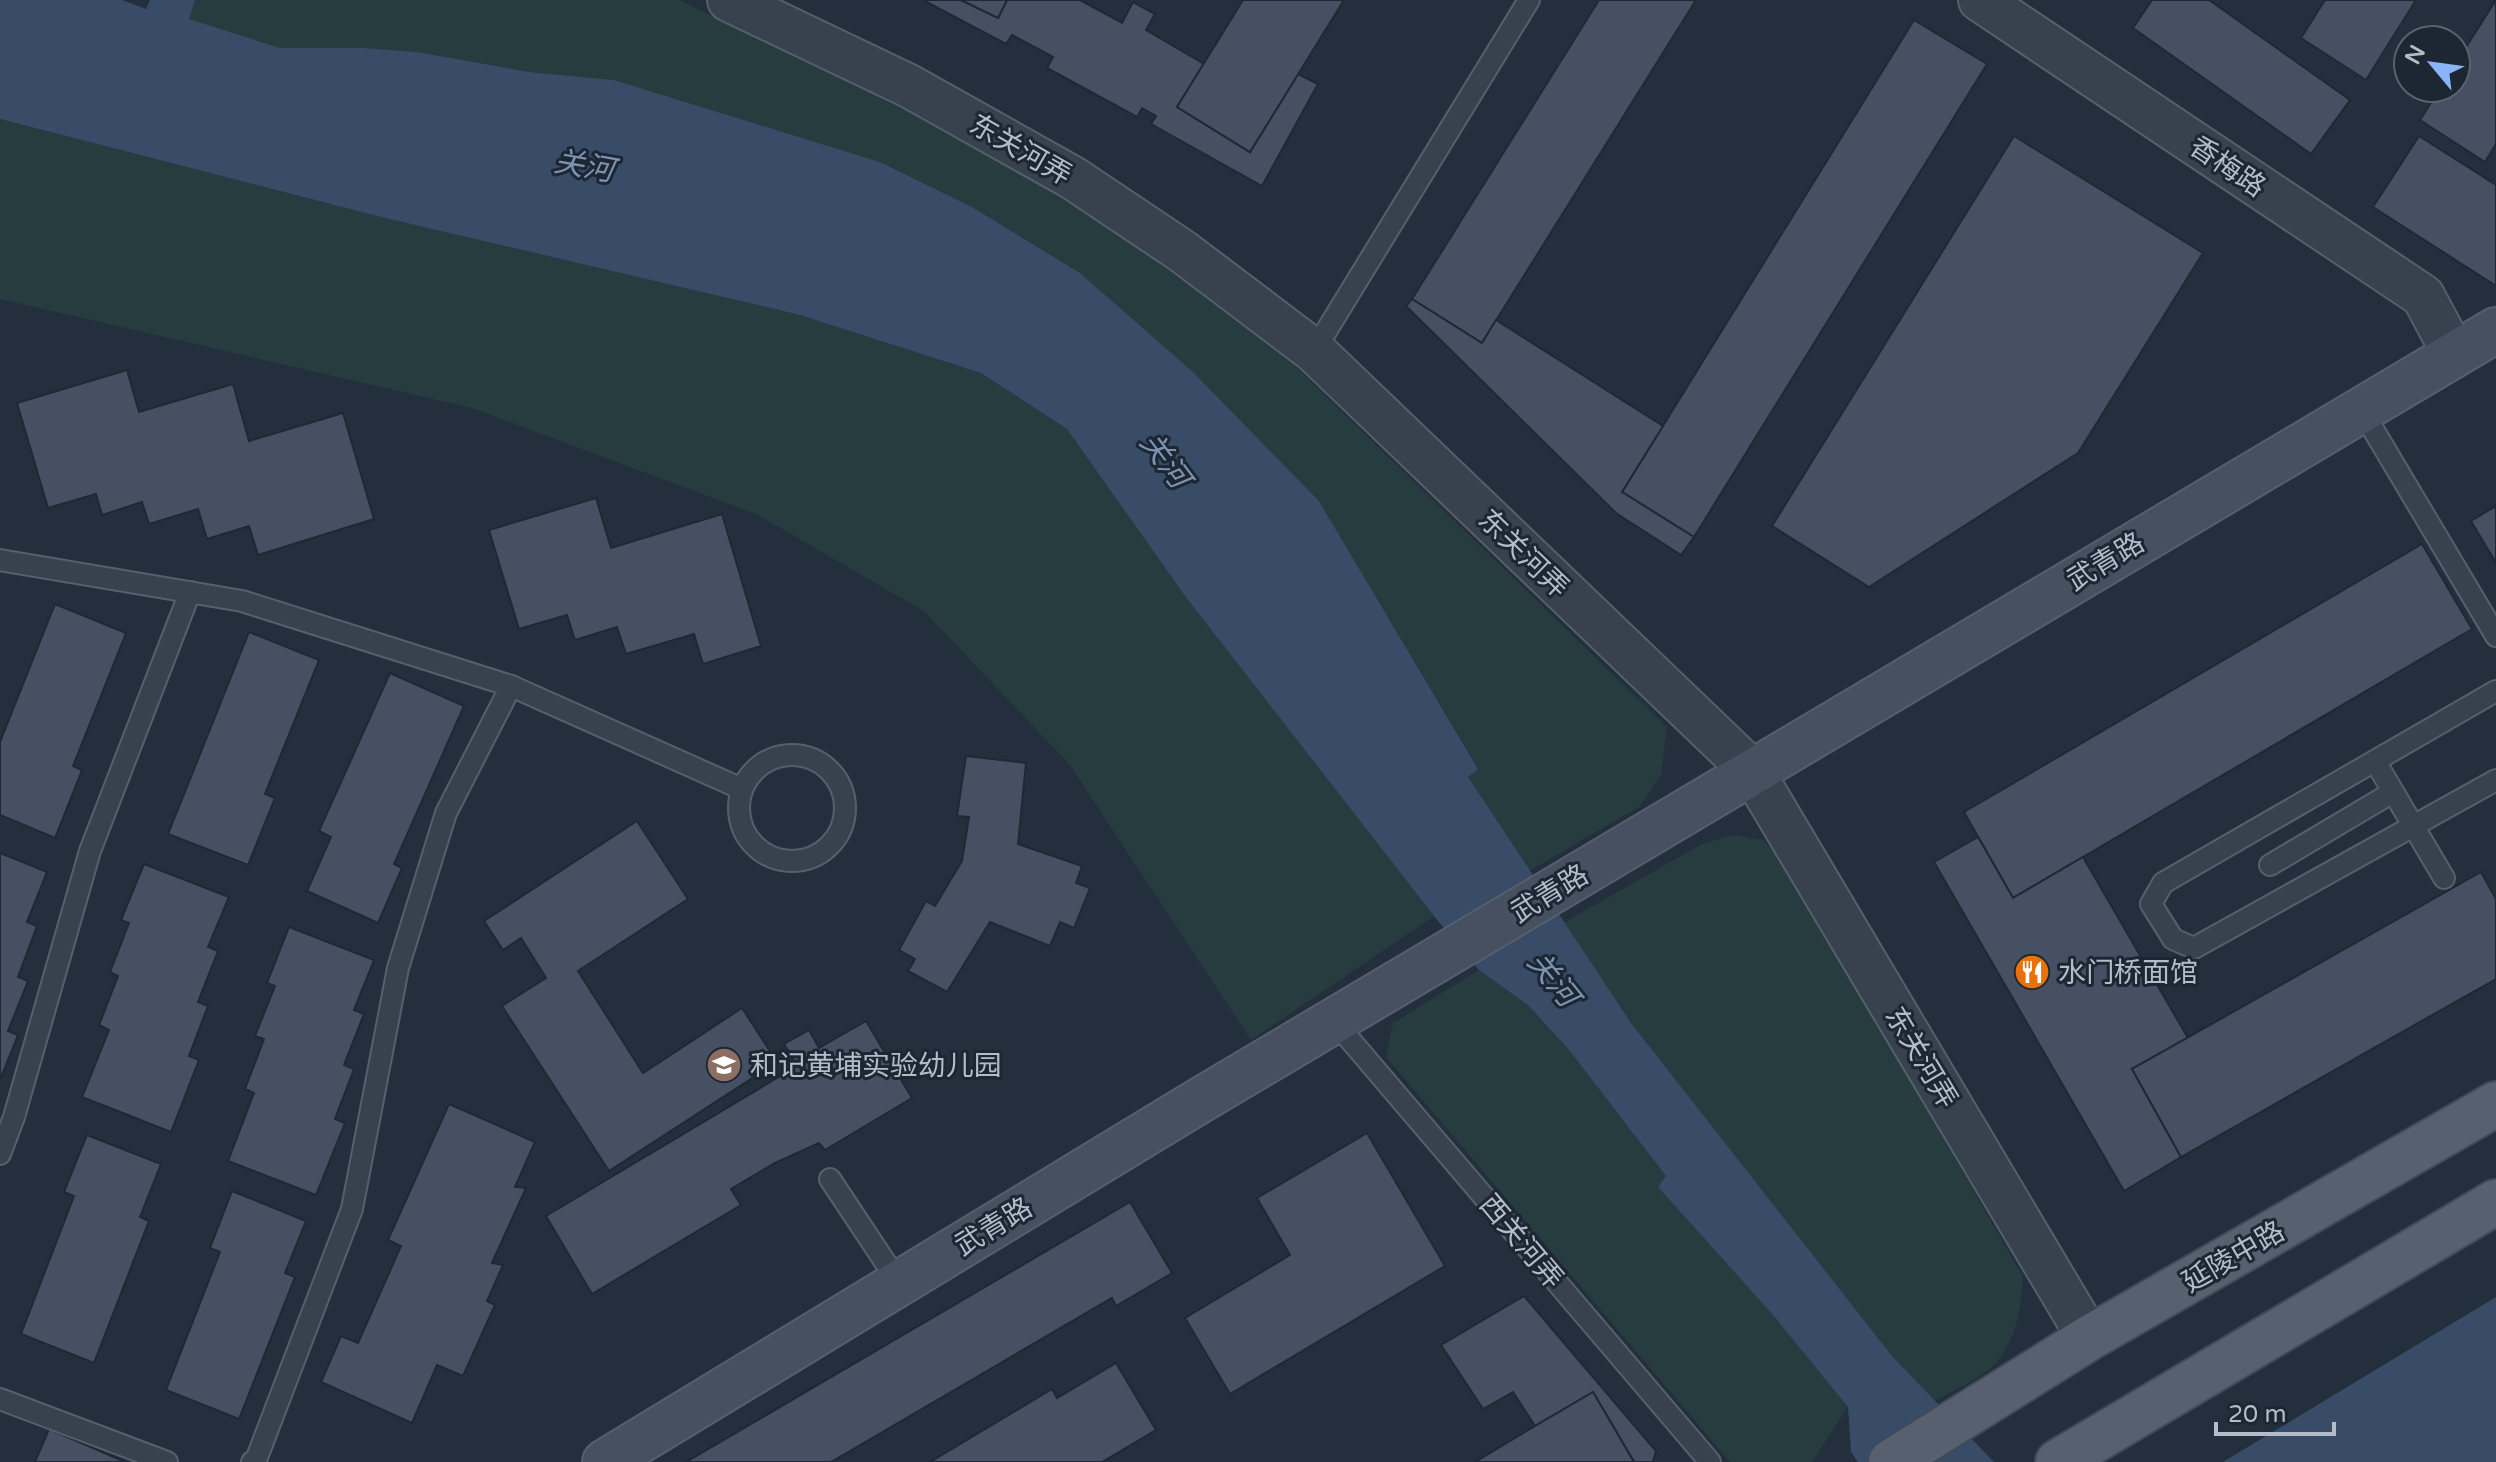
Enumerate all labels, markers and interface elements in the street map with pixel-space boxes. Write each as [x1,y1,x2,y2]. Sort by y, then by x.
north arrow [2392,24,2472,104]
text: N [2400,41,2431,69]
street label: 东关河弄 [963,107,1078,193]
street label: 香梅路 [2183,129,2272,204]
water label: 关河 [551,143,622,191]
water label: 关河 [1132,425,1200,499]
street label: 东关河弄 [1471,503,1575,605]
street label: 武青路 [2061,526,2150,598]
street label: 武青路 [1505,858,1594,930]
water label: 关河 [1519,944,1589,1018]
restaurant icon: 水门桥面馆 [2013,953,2051,991]
place label: 水门桥面馆 [2058,956,2198,990]
street label: 东关河弄 [1878,1001,1965,1114]
school or university icon: 和记黄埔实验幼儿园 [705,1046,743,1084]
place label: 和记黄埔实验幼儿园 [750,1049,1002,1083]
street label: 西关河弄 [1472,1188,1570,1295]
street label: 武青路 [949,1191,1038,1263]
street label: 延陵中路 [2176,1214,2291,1300]
scale bar [2216,1386,2334,1436]
text: 20 m [2228,1400,2286,1429]

